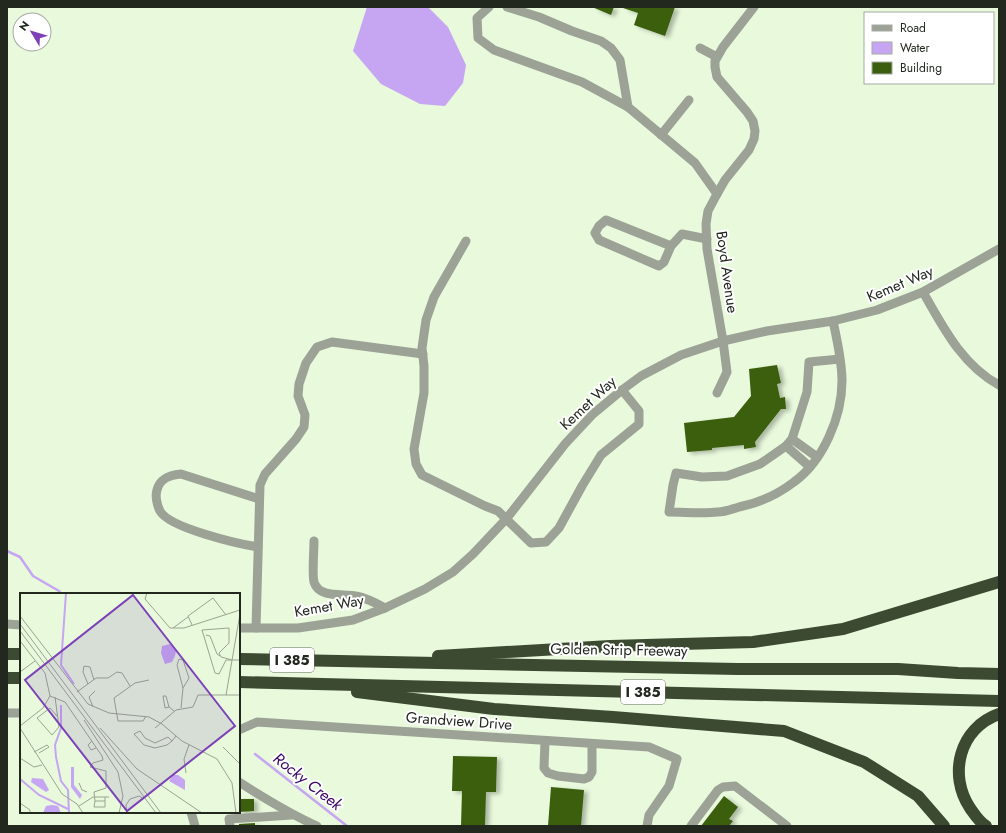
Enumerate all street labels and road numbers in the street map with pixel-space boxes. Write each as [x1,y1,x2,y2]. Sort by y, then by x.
street label: Boyd Avenue [710,230,744,315]
street label: Kemet Way [863,260,937,308]
street label: Kemet Way [555,371,622,435]
street label: Kemet Way [292,589,366,623]
street label: Golden Strip Freeway [550,638,688,662]
road number: I 385 [270,648,314,672]
road number: I 385 [621,680,665,704]
street label: Grandview Drive [405,706,513,736]

